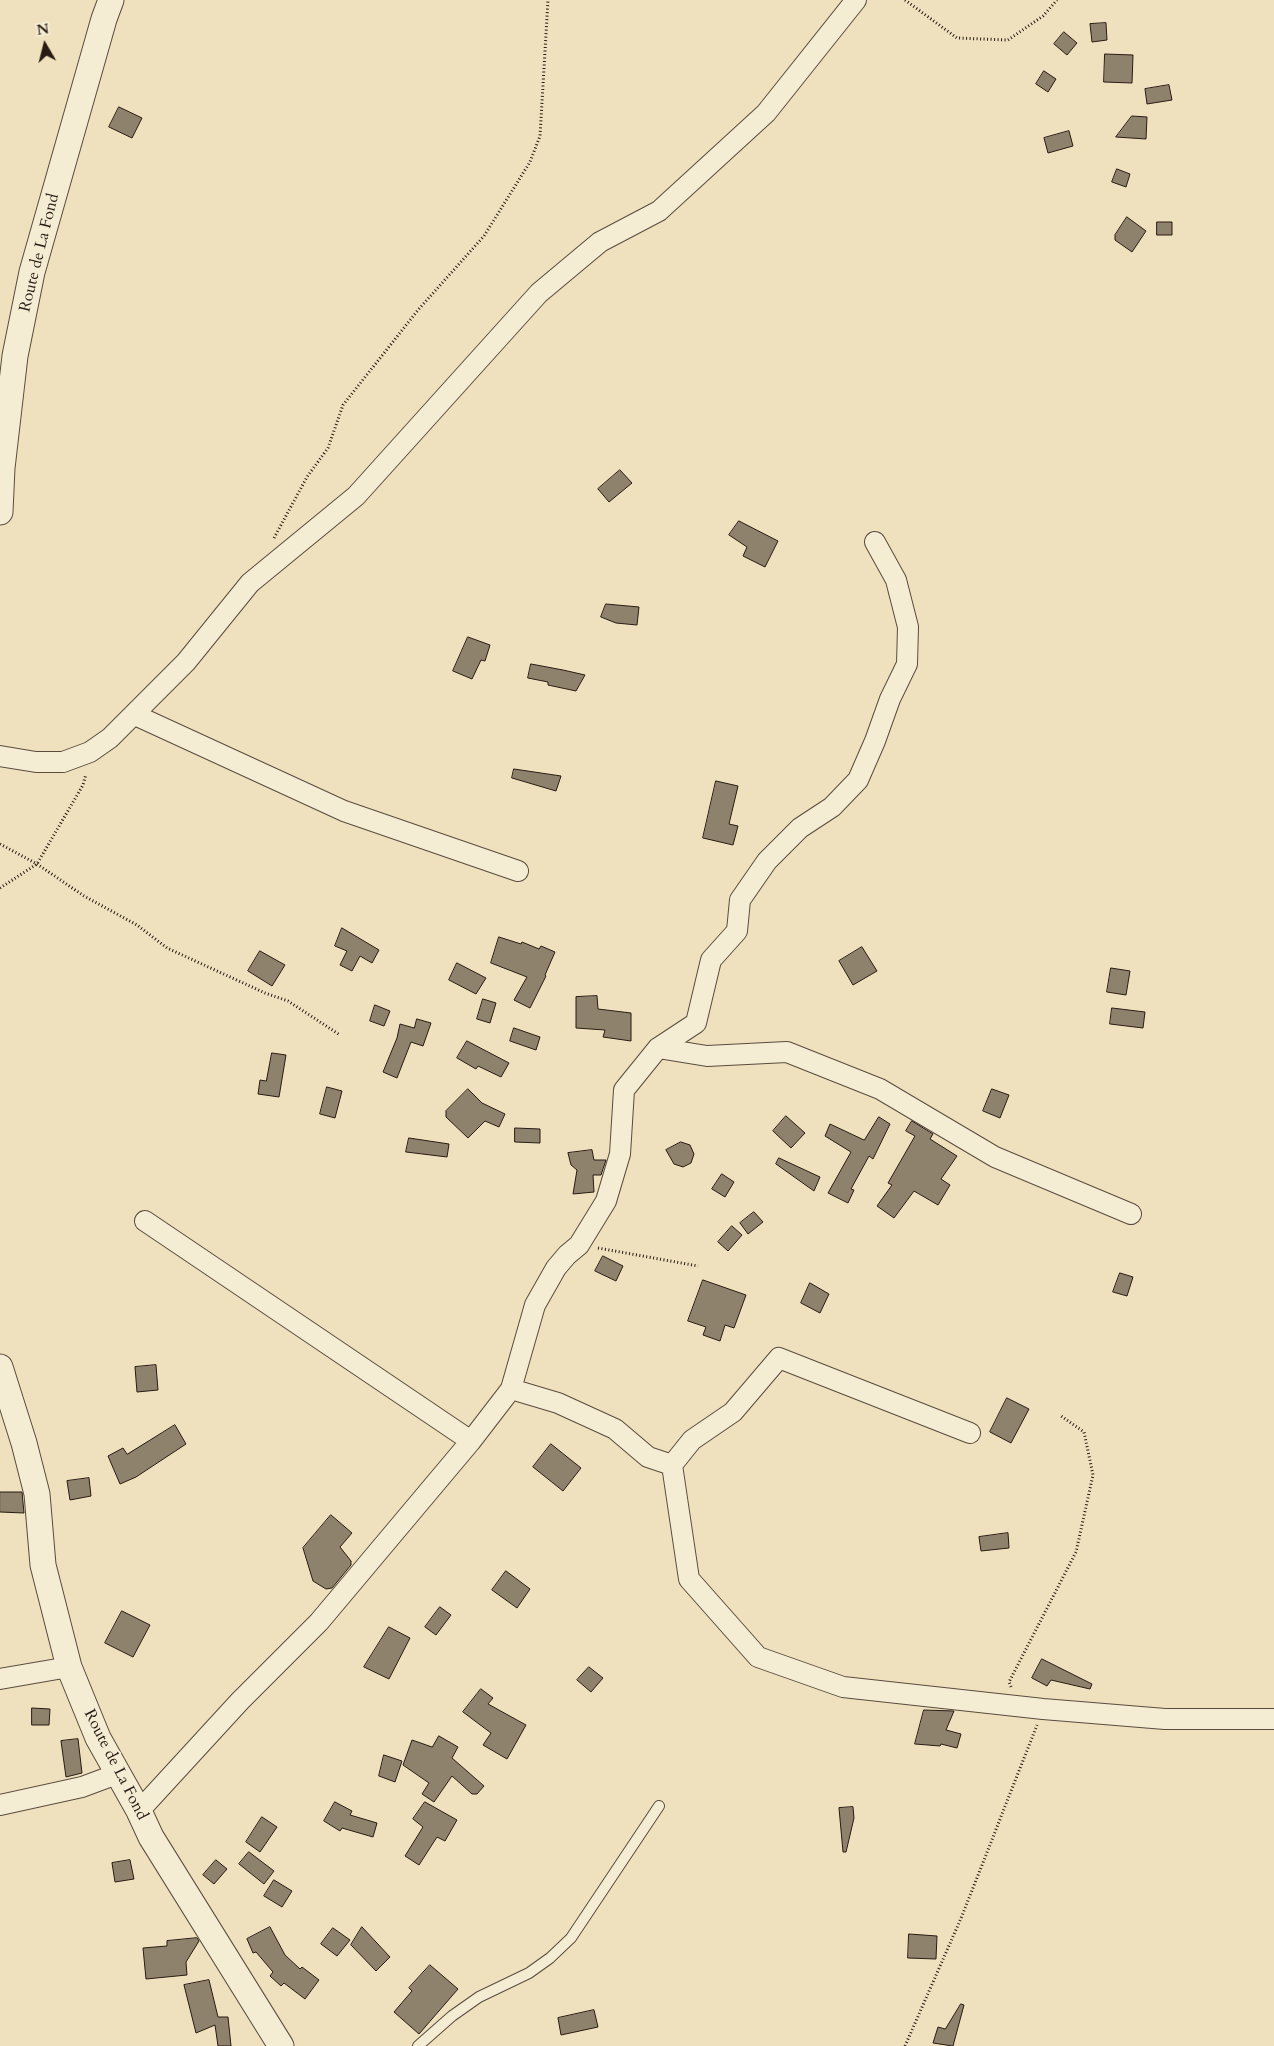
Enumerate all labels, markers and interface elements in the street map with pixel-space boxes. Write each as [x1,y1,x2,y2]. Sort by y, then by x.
text: N [36,19,50,40]
north arrow [20,20,70,70]
street label: Route de La Fond [16,192,64,314]
street label: Route de La Fond [79,1707,151,1823]

